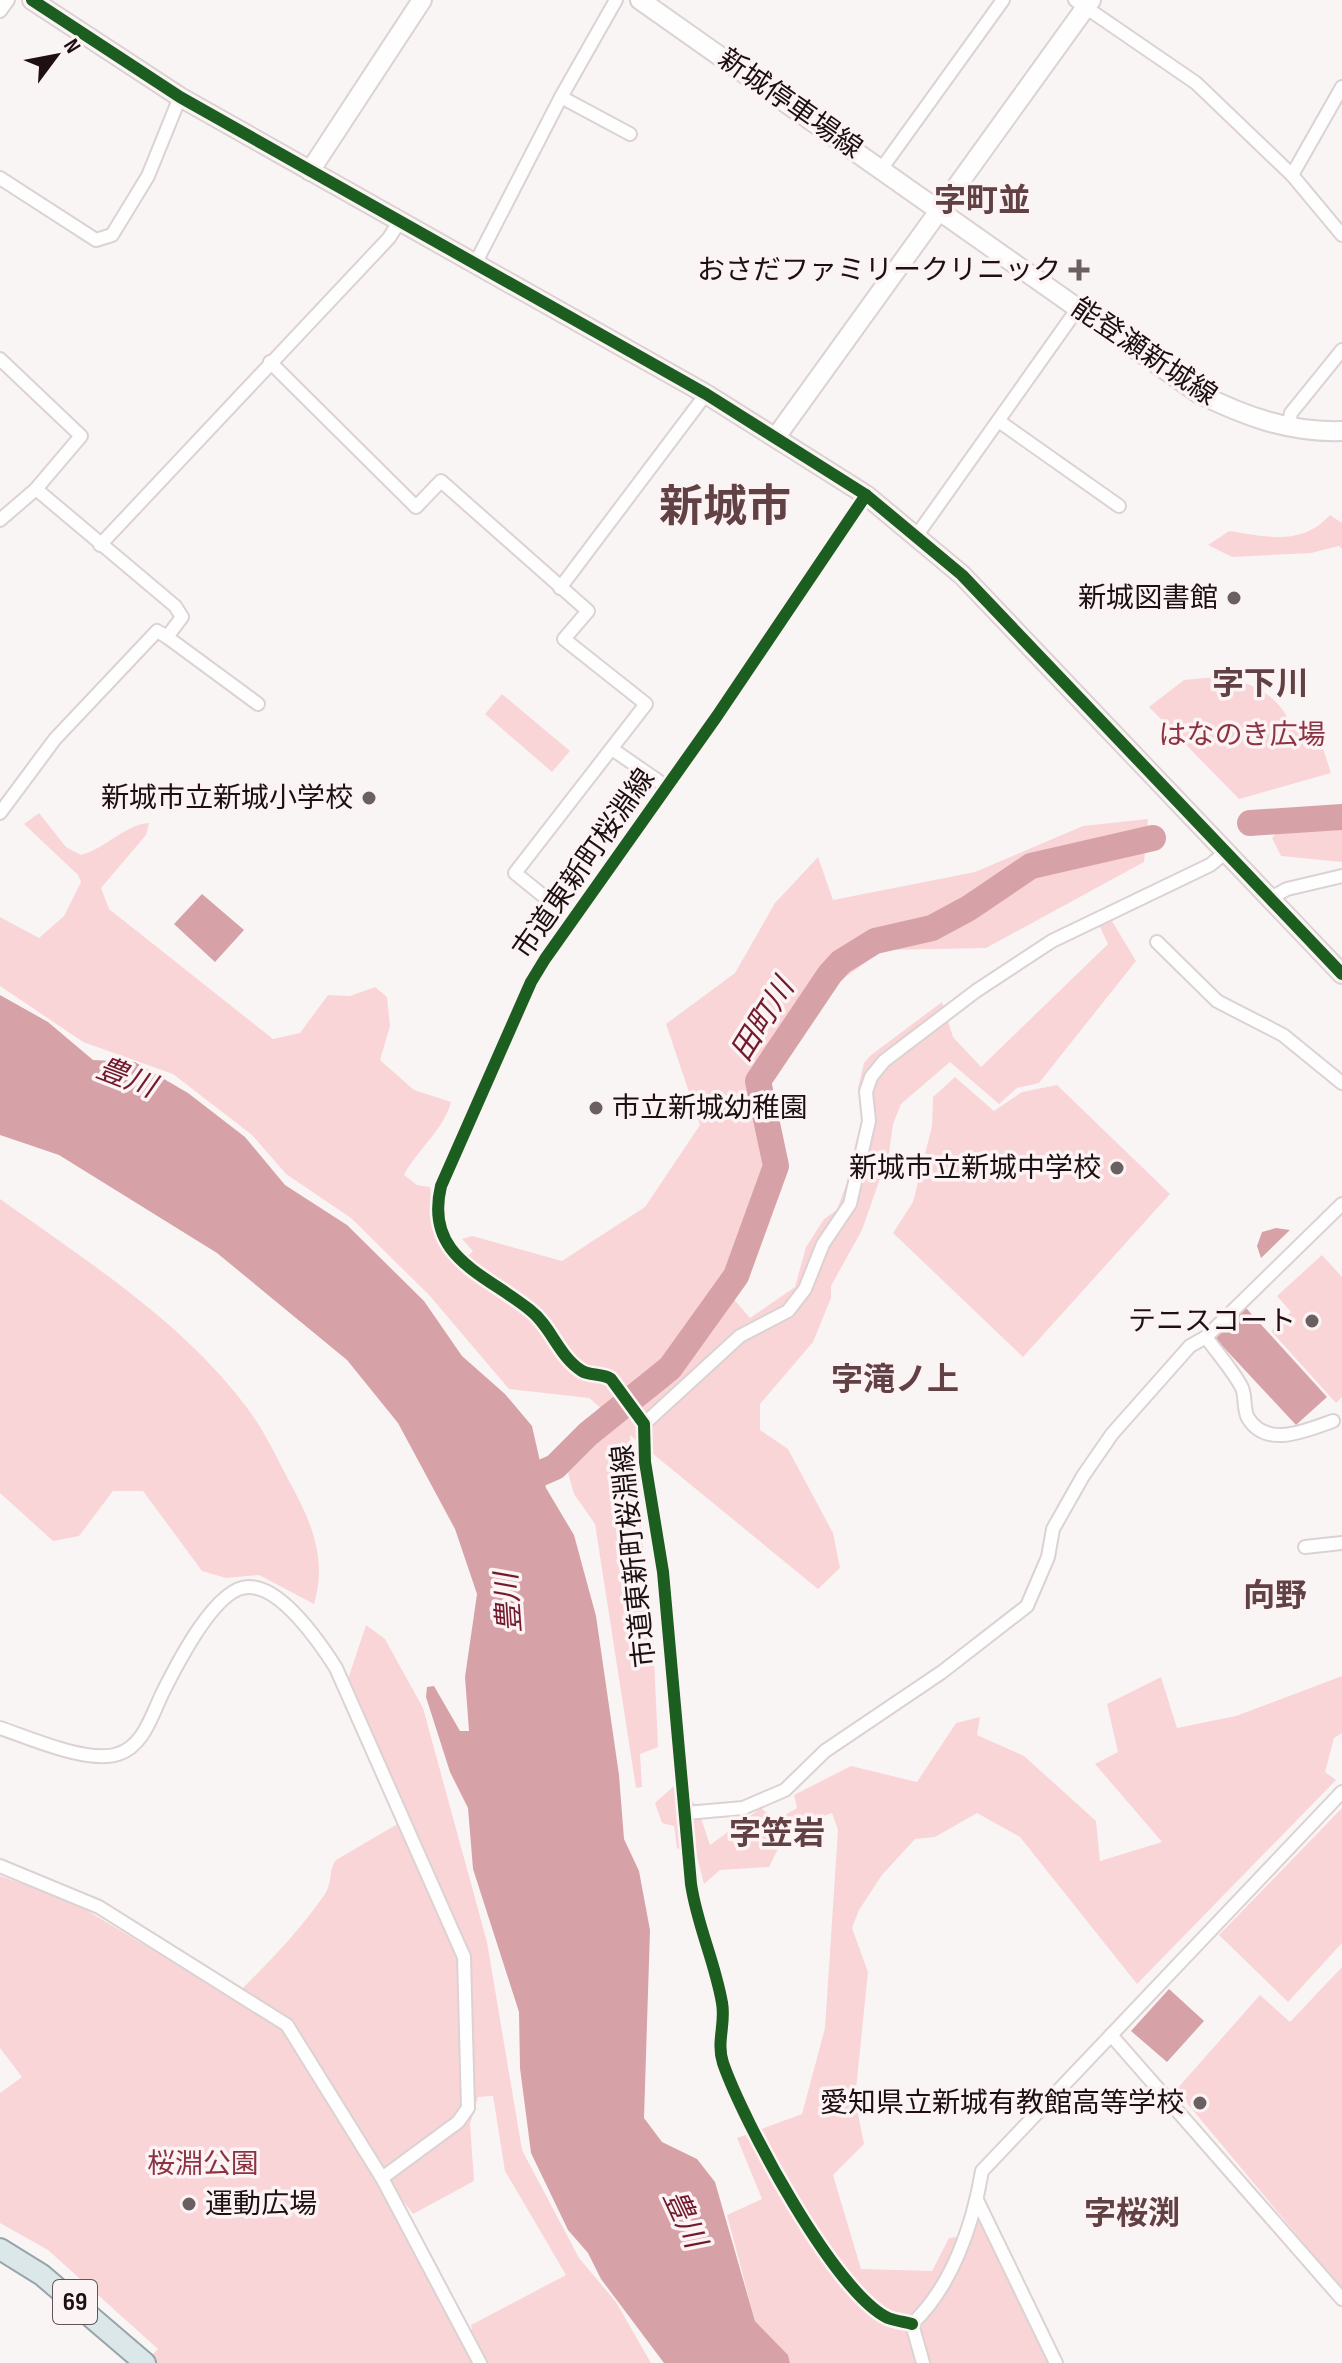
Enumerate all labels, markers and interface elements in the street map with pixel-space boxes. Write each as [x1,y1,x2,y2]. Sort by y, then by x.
north arrow [16,16,96,96]
text: N [57,34,86,58]
street label: 新城停車場線 [712,42,868,166]
district label: 字町並 [934,182,1030,221]
place label: おさだファミリークリニック [697,254,1061,287]
marker: おさだファミリークリニック [1068,259,1090,281]
street label: 能登瀬新城線 [1065,291,1223,413]
district label: 新城市 [659,481,791,534]
place label: 新城図書館 [1078,582,1218,615]
marker: 新城図書館 [1225,589,1243,607]
district label: 字下川 [1212,665,1308,704]
park label: はなのき広場 [1158,719,1326,752]
street label: 市道東新町桜淵線 [506,763,662,965]
place label: 新城市立新城小学校 [101,782,353,815]
marker: 新城市立新城小学校 [360,789,378,807]
water label: 田町川 [724,970,804,1068]
water label: 豊川 [92,1050,163,1107]
place label: 市立新城幼稚園 [612,1092,808,1125]
marker: 市立新城幼稚園 [587,1099,605,1117]
place label: 新城市立新城中学校 [849,1152,1101,1185]
marker: 新城市立新城中学校 [1108,1159,1126,1177]
place label: テニスコート [1128,1305,1296,1338]
marker: テニスコート [1303,1312,1321,1330]
district label: 字滝ノ上 [831,1361,959,1400]
street label: 市道東新町桜淵線 [606,1443,662,1669]
water label: 豊川 [489,1569,529,1634]
district label: 向野 [1243,1577,1307,1616]
district label: 字笠岩 [729,1815,825,1854]
place label: 愛知県立新城有教館高等学校 [820,2087,1184,2120]
marker: 愛知県立新城有教館高等学校 [1191,2094,1209,2112]
park label: 桜淵公園 [147,2148,259,2181]
water label: 豊川 [655,2184,714,2257]
place label: 運動広場 [205,2188,317,2221]
marker: 運動広場 [180,2195,198,2213]
district label: 字桜渕 [1084,2195,1180,2234]
road number: 69 [53,2280,97,2324]

